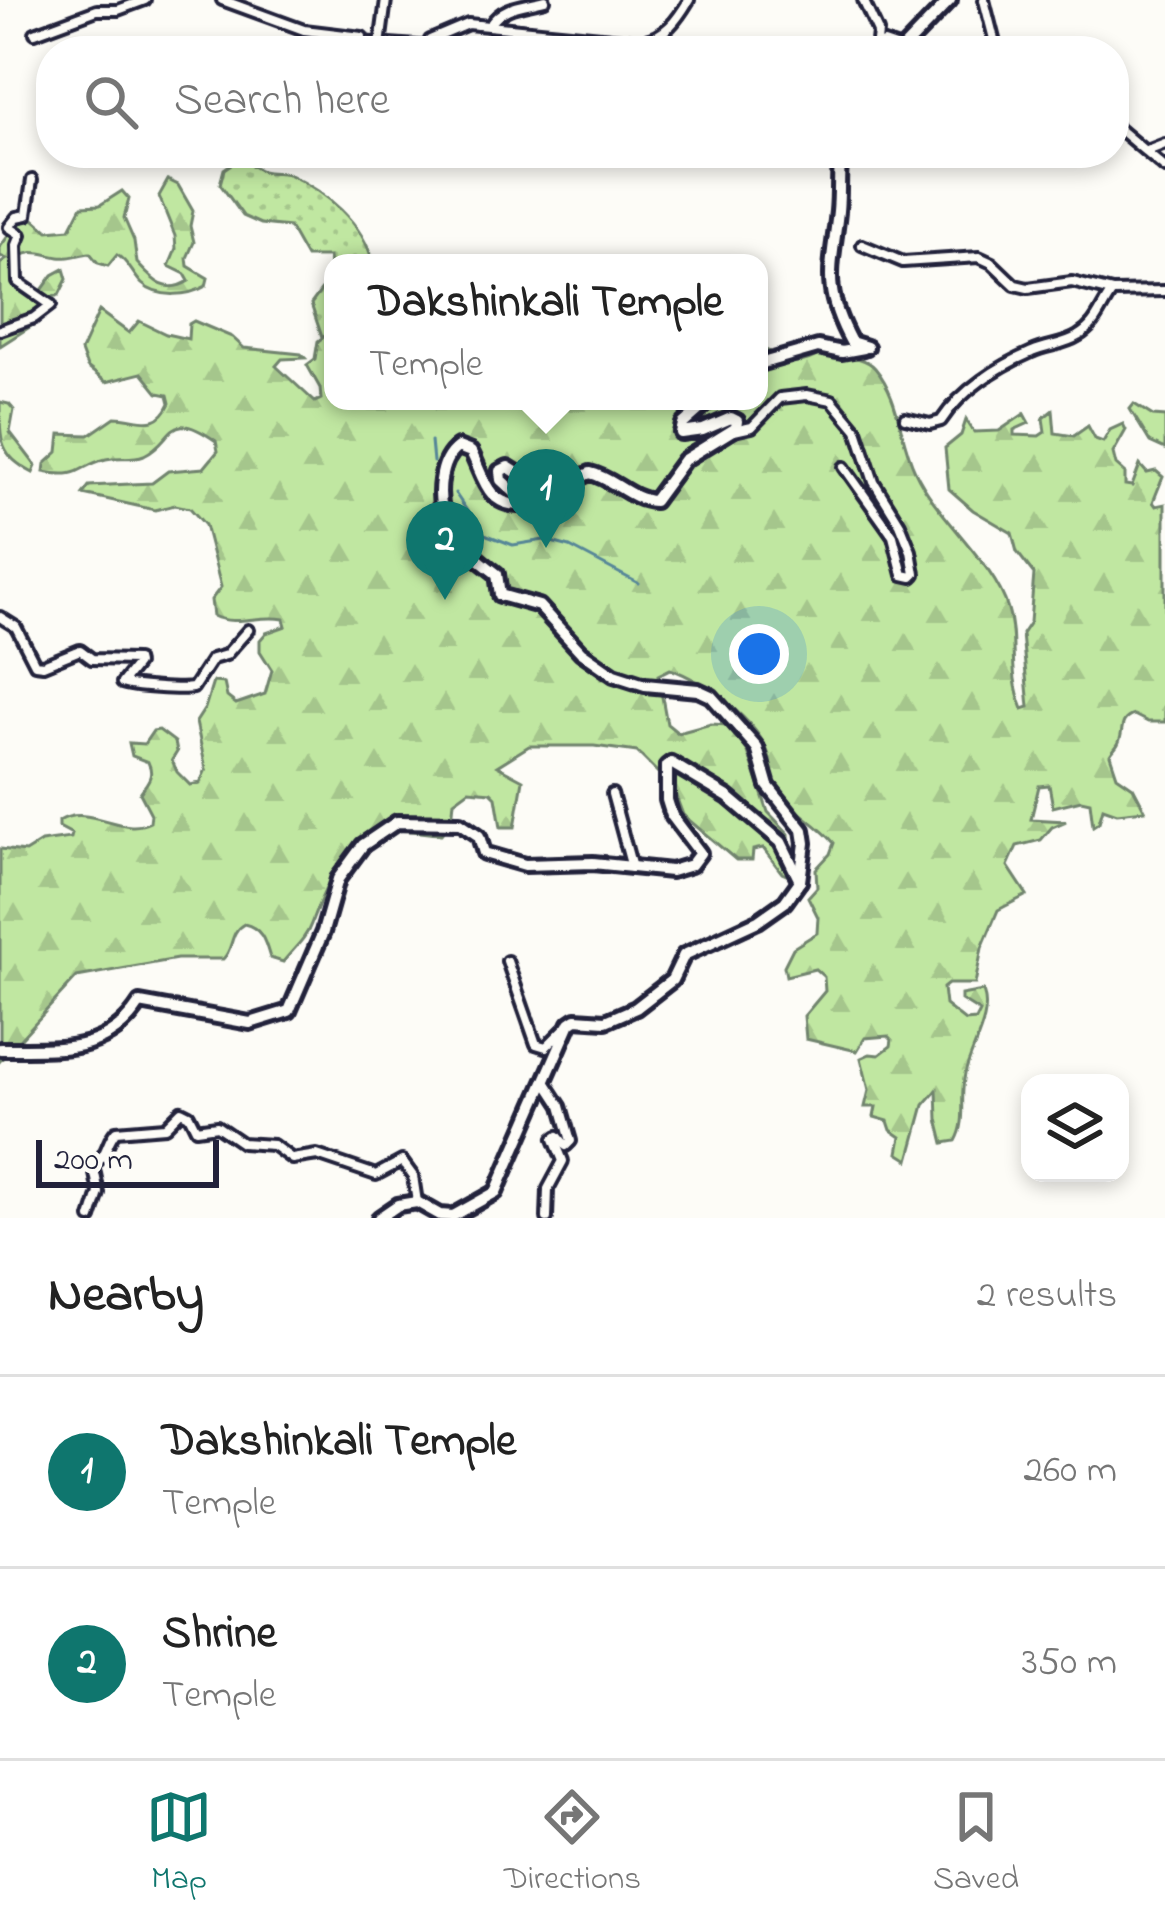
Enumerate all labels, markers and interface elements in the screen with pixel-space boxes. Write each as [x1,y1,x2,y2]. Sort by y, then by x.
search box [36,36,1129,168]
icon: search [78,69,144,135]
text: Search here [174,69,390,135]
popup [324,254,768,410]
text: Dakshinkali Temple [369,271,723,337]
text: Temple [369,337,483,394]
pin: 1 [507,449,585,548]
pin: 2 [406,501,484,600]
your location [729,624,789,684]
map controls [1021,1074,1129,1182]
button: layers [1021,1074,1129,1182]
scale bar [36,1134,219,1187]
text: 200 m [54,1137,133,1185]
text: Nearby [48,1259,204,1334]
text: 2 results [977,1268,1117,1325]
text: Dakshinkali Temple [162,1410,516,1476]
text: 1 [81,1443,93,1500]
text: 260 m [1024,1443,1117,1500]
text: Temple [162,1476,276,1533]
text: Shrine [162,1602,277,1668]
text: 2 [77,1635,97,1692]
text: 350 m [1022,1635,1117,1692]
text: Temple [162,1668,276,1725]
tab: Map [146,1784,212,1904]
tab: Directions [504,1784,641,1904]
tab: Saved [933,1784,1019,1904]

